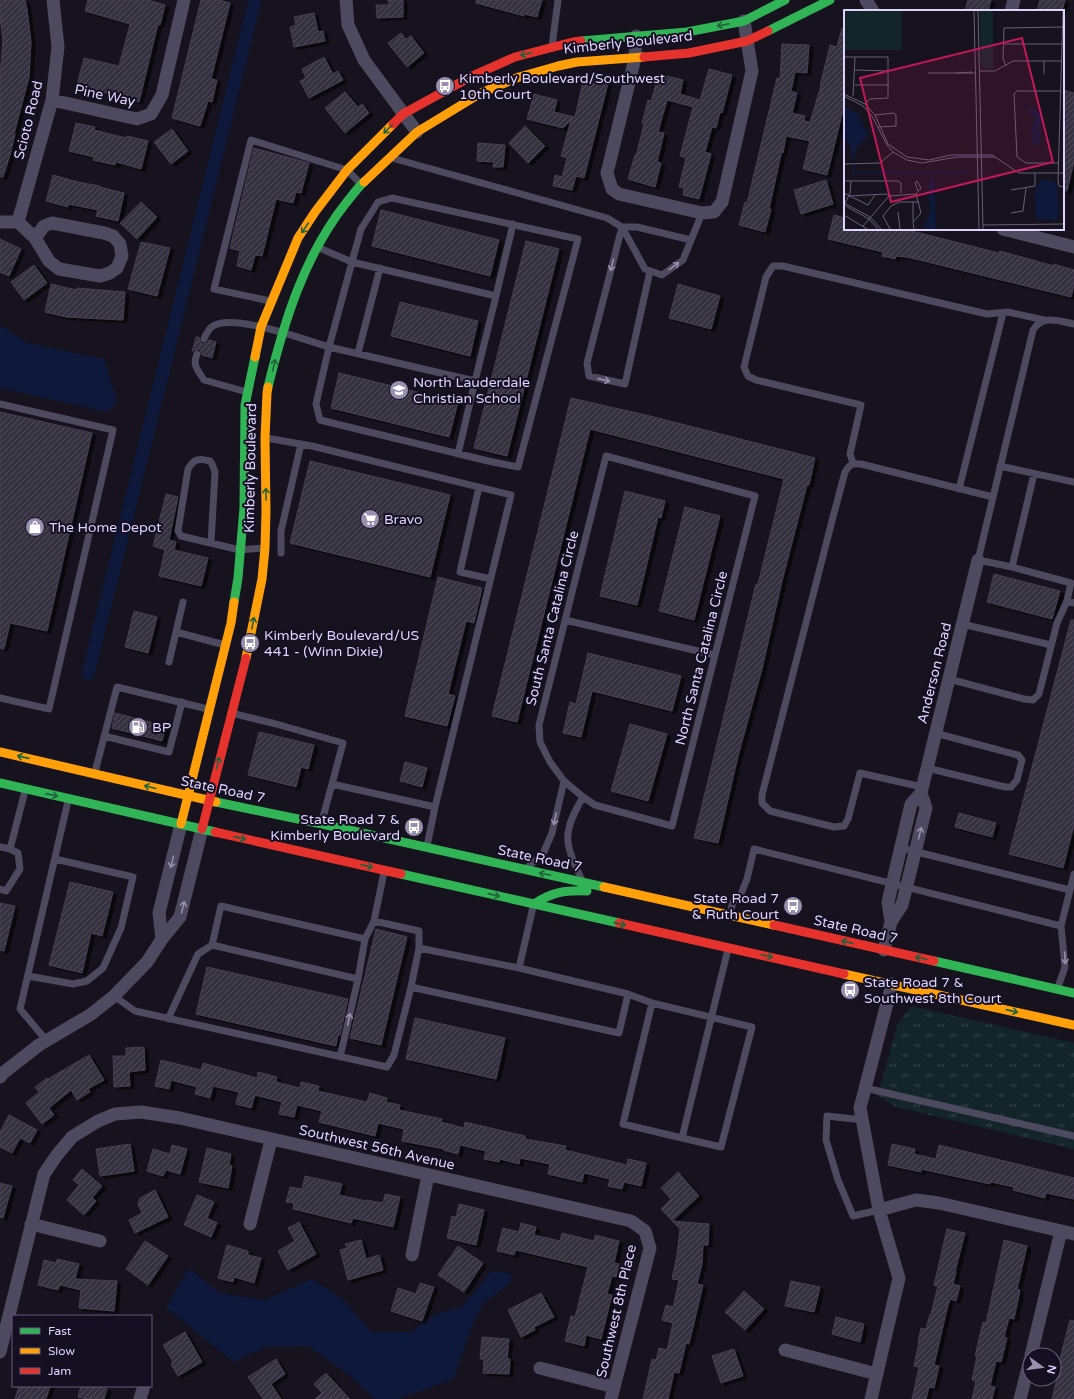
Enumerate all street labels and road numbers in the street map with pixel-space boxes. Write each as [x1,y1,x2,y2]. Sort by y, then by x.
street label: Kimberly Boulevard [563,27,693,58]
street label: Scioto Road [10,79,46,161]
street label: Pine Way [73,81,137,110]
street label: Kimberly Boulevard [241,403,260,533]
street label: South Santa Catalina Circle [522,529,582,707]
street label: North Santa Catalina Circle [672,569,731,747]
street label: Anderson Road [914,621,955,725]
street label: State Road 7 [179,772,267,807]
street label: State Road 7 [496,841,584,876]
street label: State Road 7 [812,912,900,947]
street label: Southwest 56th Avenue [297,1121,456,1174]
street label: Southwest 8th Place [593,1243,640,1379]

